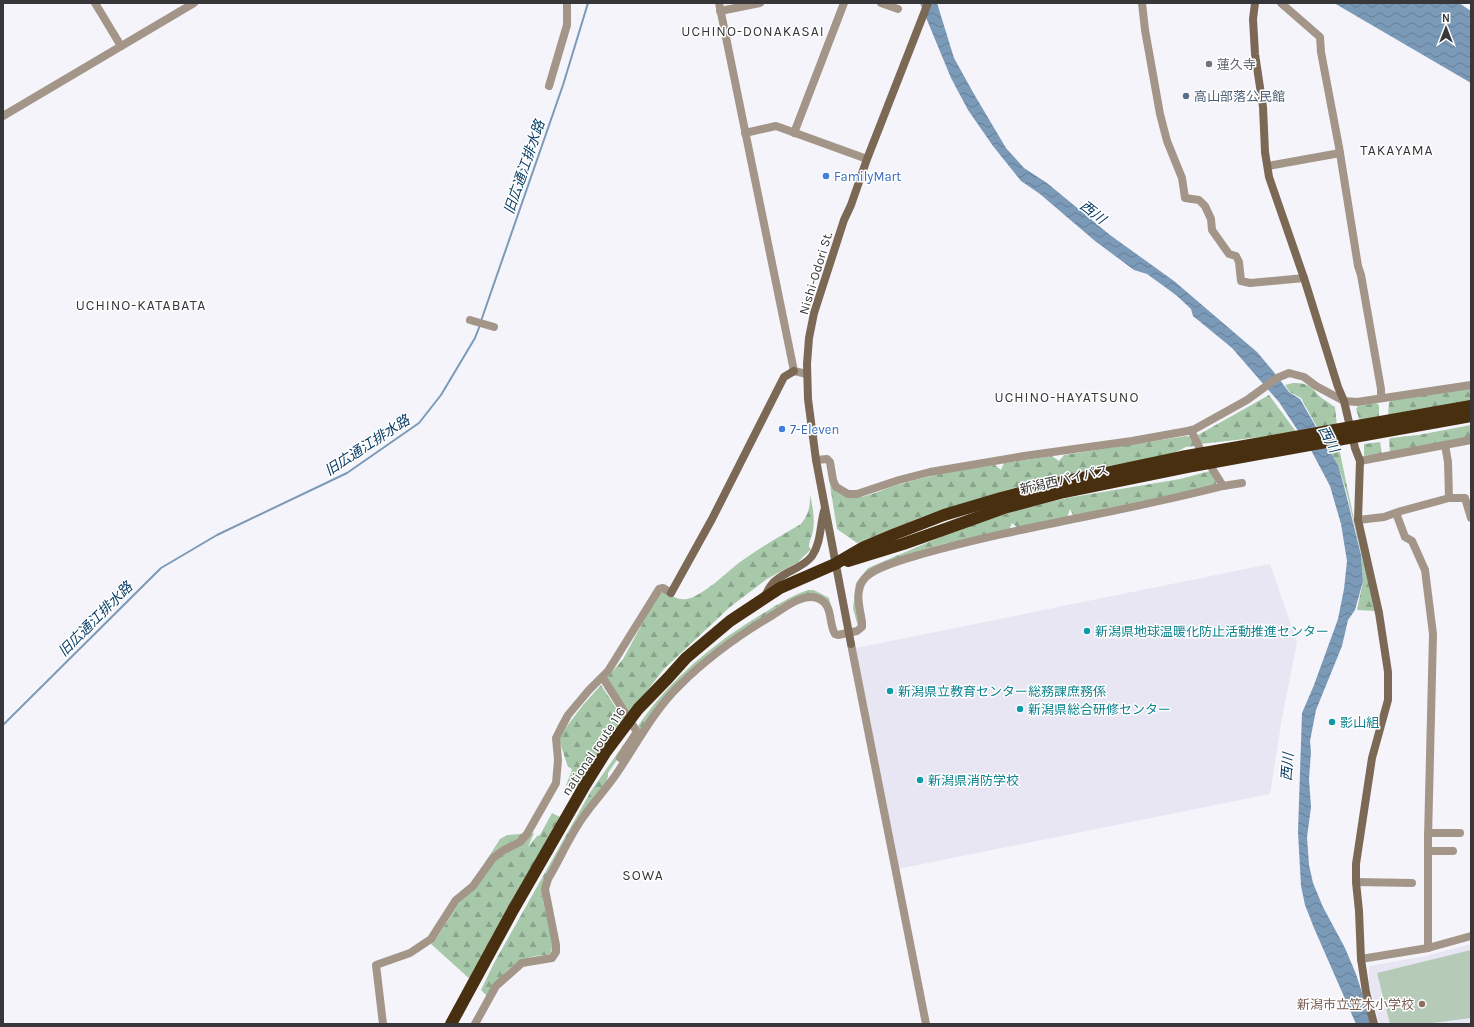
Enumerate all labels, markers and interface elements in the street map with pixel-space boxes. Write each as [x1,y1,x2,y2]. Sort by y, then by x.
north arrow [1426,8,1466,48]
text: N [1442,12,1450,25]
district label: UCHINO-DONAKASAI [681,23,825,40]
place label: 蓮久寺 [1217,57,1256,72]
marker: 蓮久寺 [1204,59,1214,69]
place label: 高山部落公民館 [1194,89,1285,104]
marker: 高山部落公民館 [1181,91,1191,101]
water label: 旧広通江排水路 [500,117,549,216]
district label: TAKAYAMA [1360,142,1434,159]
place label: FamilyMart [834,169,901,184]
marker: FamilyMart [821,171,831,181]
water label: 西川 [1076,197,1111,229]
street label: Nishi-Odori St. [796,230,835,316]
district label: UCHINO-KATABATA [76,297,206,314]
district label: UCHINO-HAYATSUNO [995,389,1139,406]
water label: 旧広通江排水路 [322,411,414,479]
place label: 7-Eleven [790,422,839,437]
water label: 西川 [1315,423,1343,457]
marker: 7-Eleven [777,424,787,434]
street label: 新潟西バイパス [1018,462,1110,497]
water label: 旧広通江排水路 [55,578,137,660]
place label: 新潟県地球温暖化防止活動推進センター [1095,624,1329,639]
marker: 新潟県地球温暖化防止活動推進センター [1082,626,1092,636]
place label: 新潟県立教育センター総務課庶務係 [898,684,1106,699]
marker: 新潟県立教育センター総務課庶務係 [885,686,895,696]
place label: 新潟県総合研修センター [1028,702,1171,717]
street label: national route 116 [558,704,628,798]
marker: 新潟県総合研修センター [1015,704,1025,714]
place label: 影山組 [1340,715,1379,730]
marker: 影山組 [1327,717,1337,727]
water label: 西川 [1278,750,1297,782]
place label: 新潟県消防学校 [928,773,1019,788]
marker: 新潟県消防学校 [915,775,925,785]
district label: SOWA [622,867,664,884]
place label: 新潟市立笠木小学校 [1297,997,1414,1012]
marker: 新潟市立笠木小学校 [1417,999,1427,1009]

